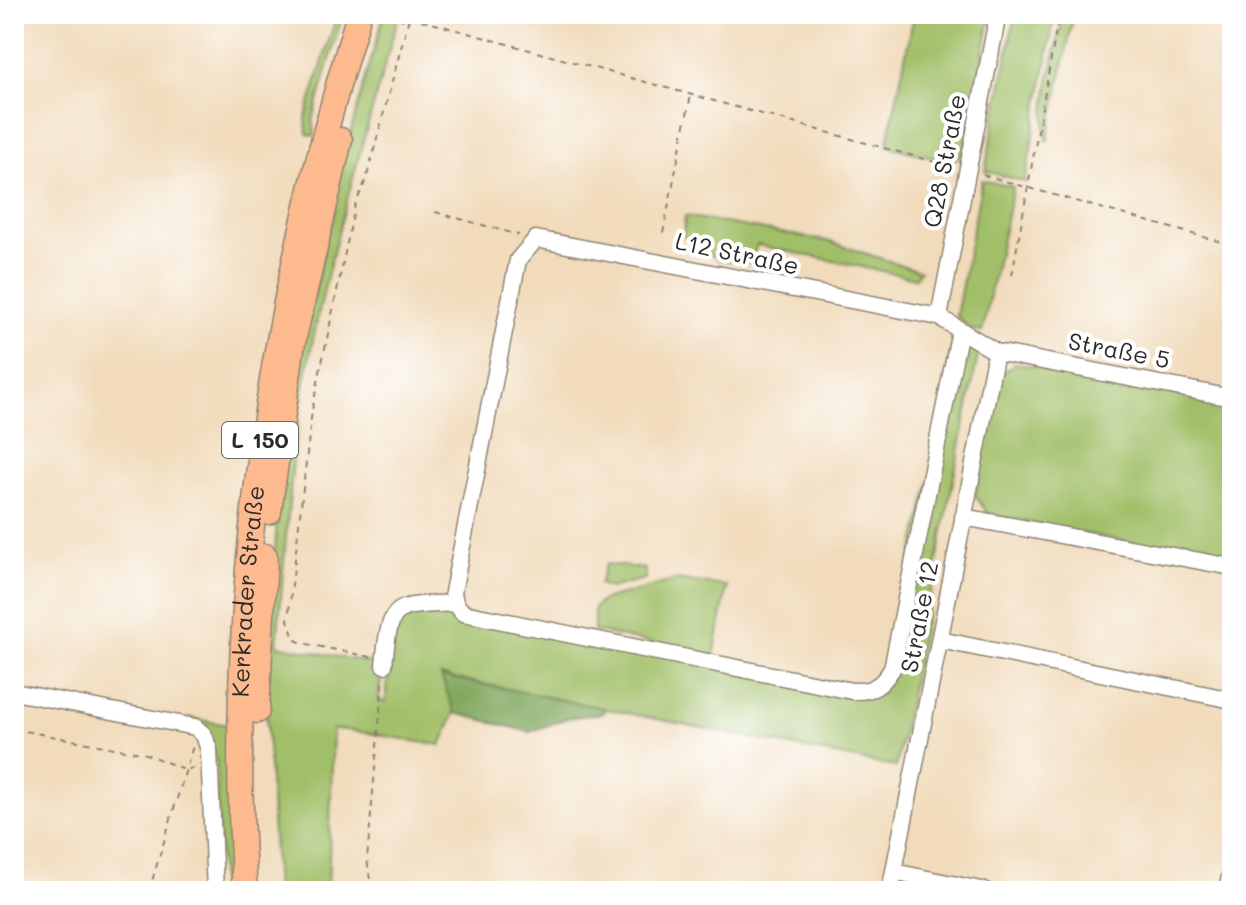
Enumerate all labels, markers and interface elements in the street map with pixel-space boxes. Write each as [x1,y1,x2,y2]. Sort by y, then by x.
street label: Q28 Straße [915,91,972,230]
street label: L12 Straße [673,224,802,281]
street label: Straße 5 [1066,325,1173,375]
road number: L 150 [222,422,298,458]
street label: Kerkrader Straße [224,484,270,698]
street label: Straße 12 [893,558,945,675]

